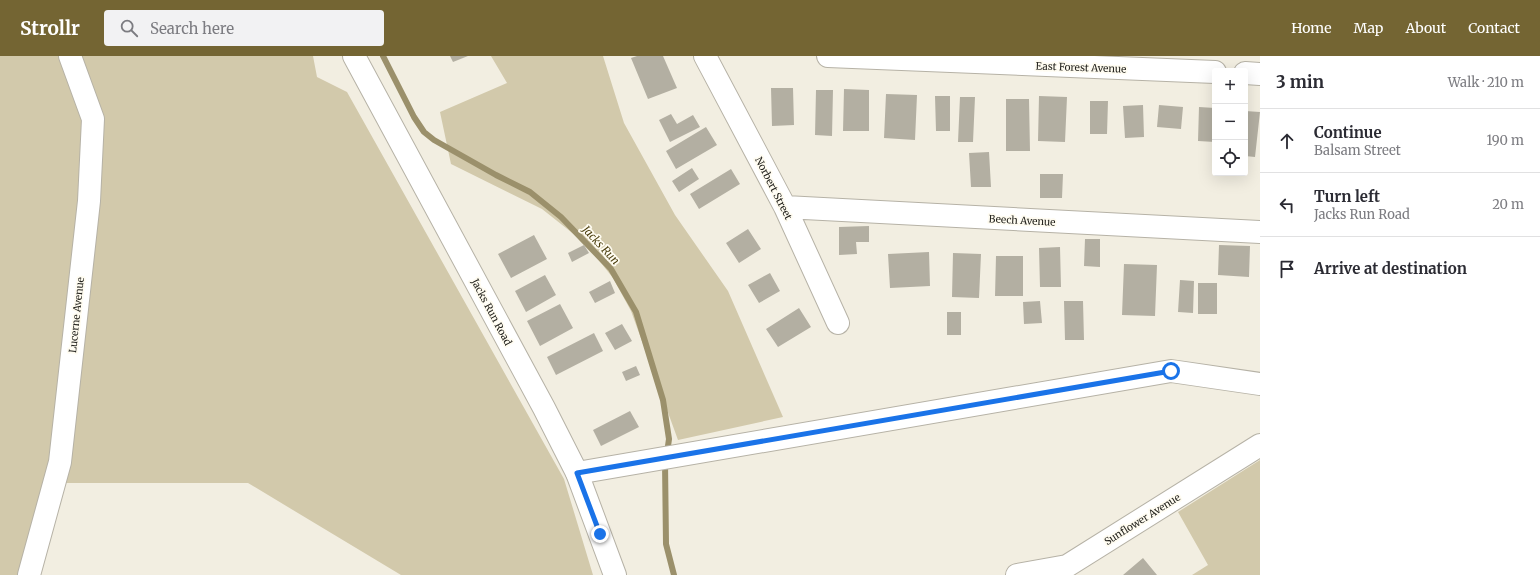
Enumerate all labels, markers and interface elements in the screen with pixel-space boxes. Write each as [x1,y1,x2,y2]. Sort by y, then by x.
search box [104,10,384,46]
text: Strollr [20,16,80,40]
icon: search [118,17,140,39]
text: Search here [150,19,234,38]
text: Home [1291,19,1332,37]
text: Map [1354,19,1383,37]
text: About [1405,19,1446,37]
text: Contact [1468,19,1520,37]
street label: East Forest Avenue [1035,59,1126,76]
map controls [1212,68,1248,176]
button: + [1212,68,1248,104]
text: 3 min [1276,71,1324,93]
text: Walk · 210 m [1448,74,1524,91]
button: − [1212,104,1248,140]
text: Continue [1314,123,1382,142]
icon: ahead [1276,130,1298,152]
text: 190 m [1487,132,1524,149]
button: locate [1212,140,1248,176]
text: Balsam Street [1314,142,1401,159]
street label: Norbert Street [752,155,795,222]
text: Turn left [1314,187,1380,206]
icon: left [1276,194,1298,216]
text: 20 m [1492,196,1524,213]
text: Jacks Run Road [1314,206,1410,223]
street label: Beech Avenue [988,212,1056,229]
water label: Jacks Run [579,222,623,268]
icon: arrive [1276,258,1298,280]
text: Arrive at destination [1314,259,1467,278]
street label: Lucerne Avenue [66,276,87,354]
street label: Jacks Run Road [468,276,515,348]
route start [1162,362,1180,380]
street label: Sunflower Avenue [1102,491,1183,548]
route end [591,525,609,543]

